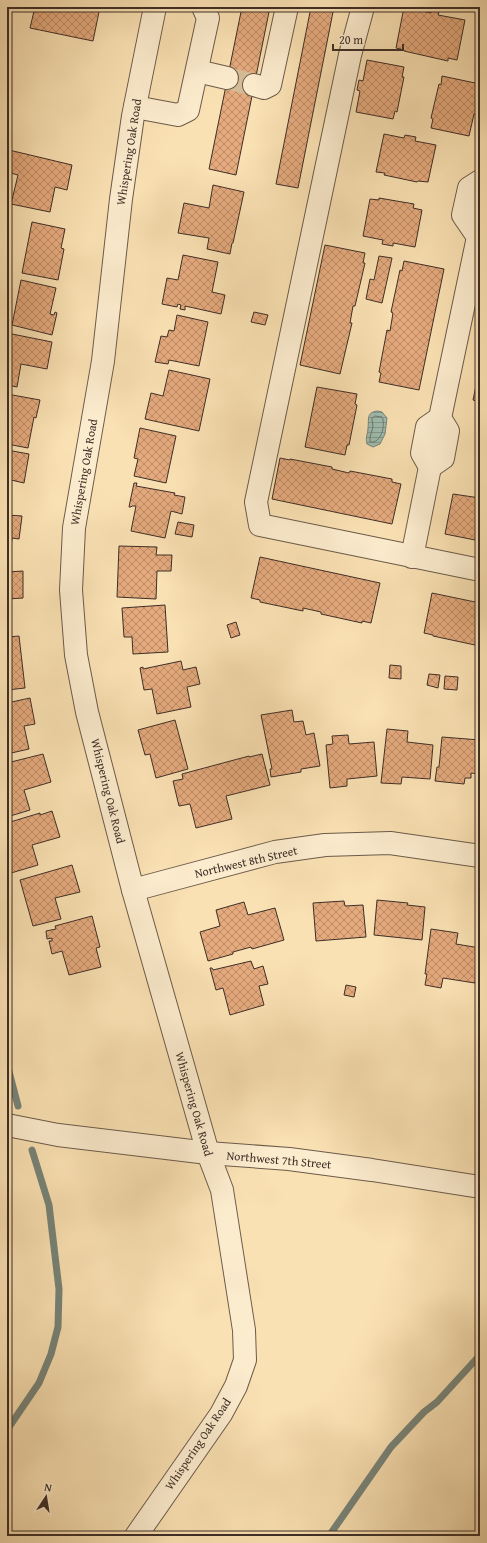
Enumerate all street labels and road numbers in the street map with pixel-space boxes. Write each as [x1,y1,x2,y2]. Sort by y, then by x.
street label: Whispering Oak Road [112,97,145,206]
street label: Whispering Oak Road [66,417,101,526]
street label: Whispering Oak Road [87,737,130,846]
street label: Northwest 8th Street [193,841,300,882]
street label: Whispering Oak Road [171,1050,218,1159]
street label: Northwest 7th Street [226,1146,333,1173]
street label: Whispering Oak Road [160,1394,235,1493]

